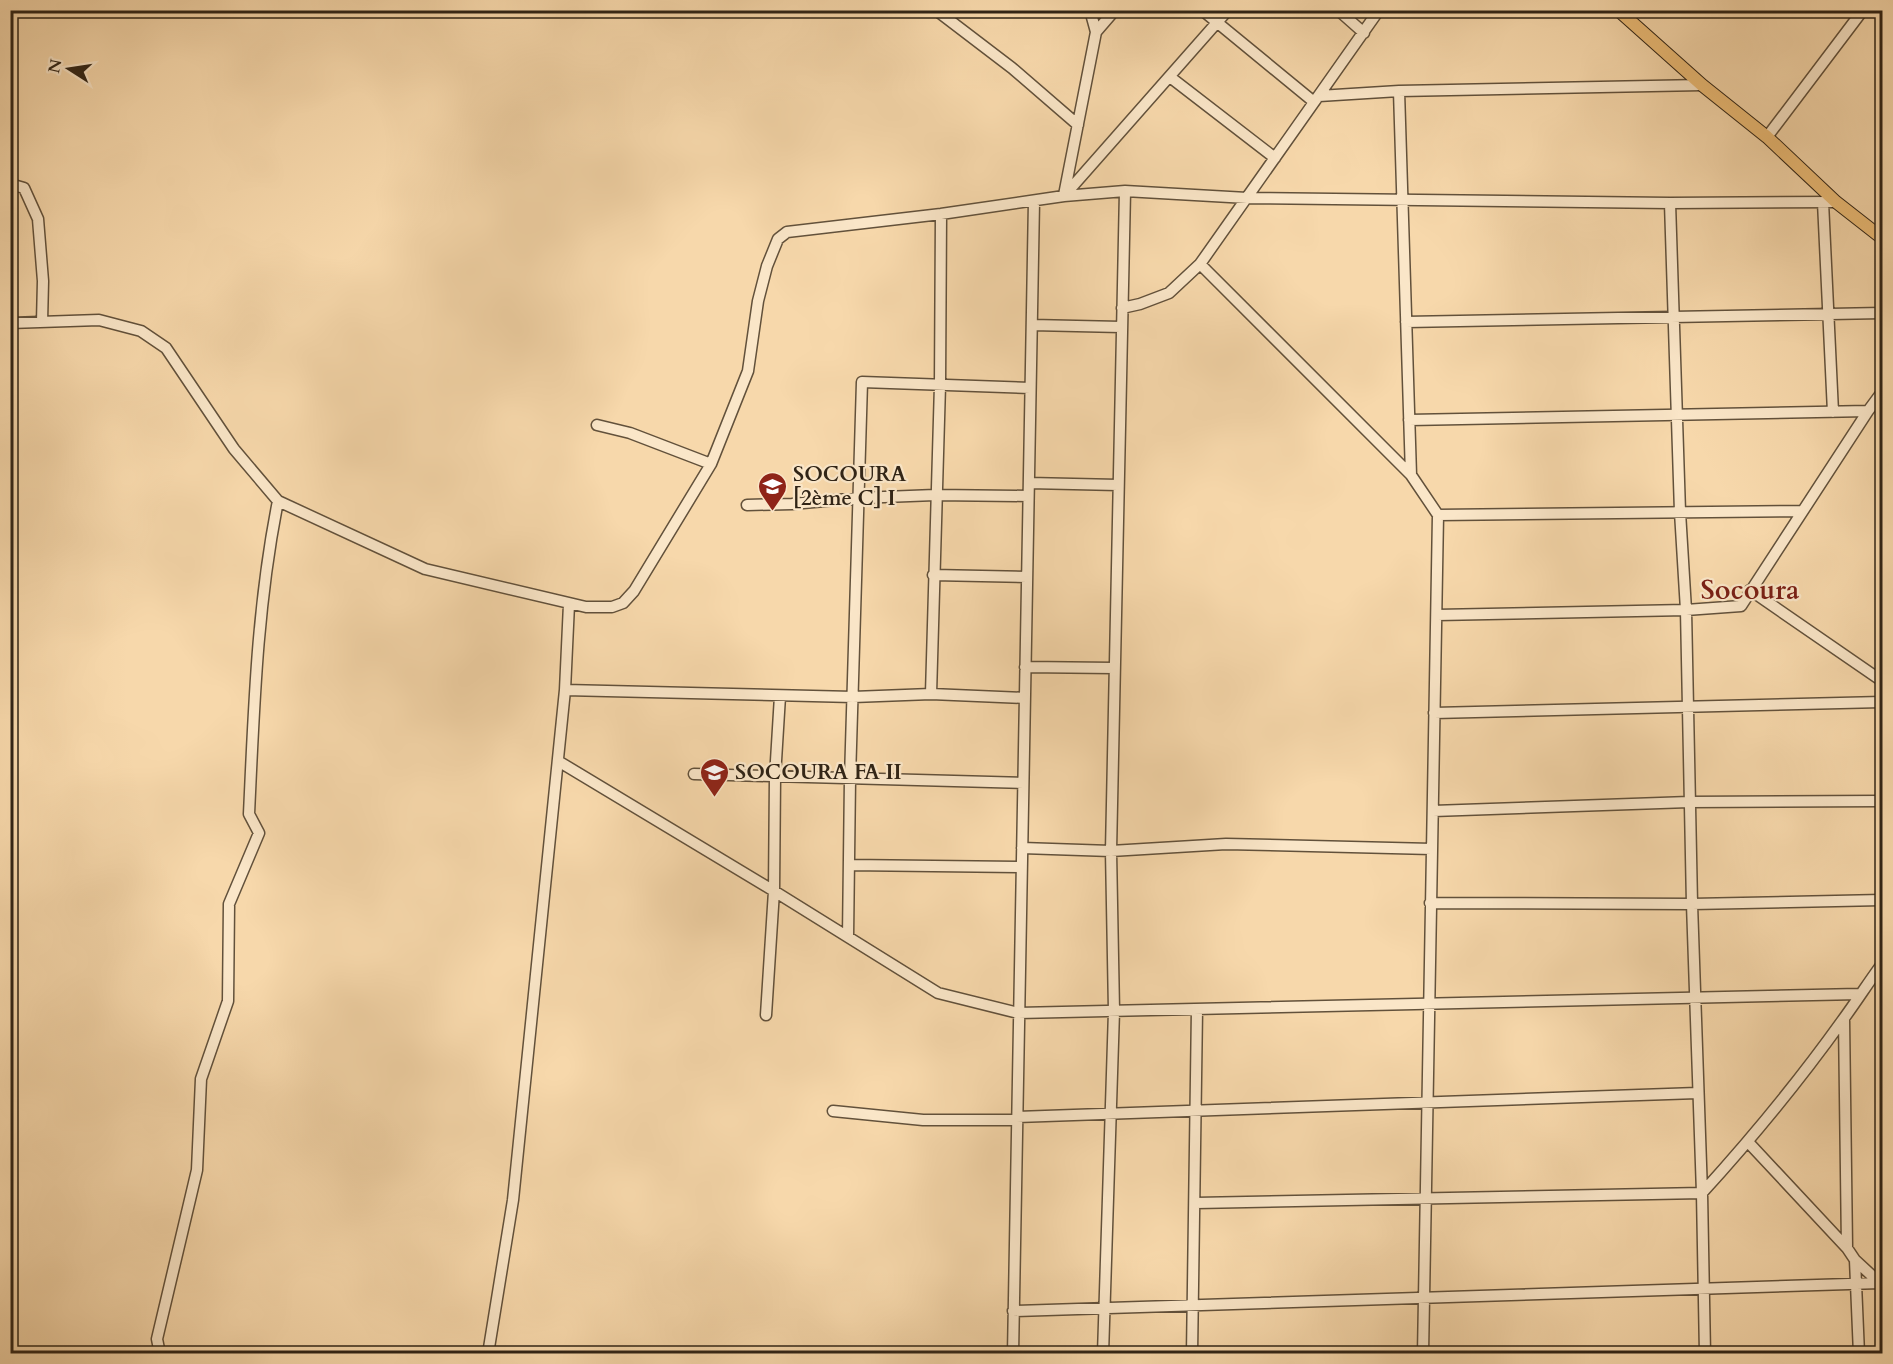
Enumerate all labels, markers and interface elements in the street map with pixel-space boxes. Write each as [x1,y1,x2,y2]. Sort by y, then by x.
north arrow [39,39,99,99]
text: N [43,57,68,75]
place label: SOCOURA [2ème C] I [793,460,907,513]
school or university icon: SOCOURA [2ème C] I [756,470,788,512]
district label: Socoura [1701,572,1800,609]
school or university icon: SOCOURA FA II [698,756,730,798]
place label: SOCOURA FA II [735,758,902,787]

